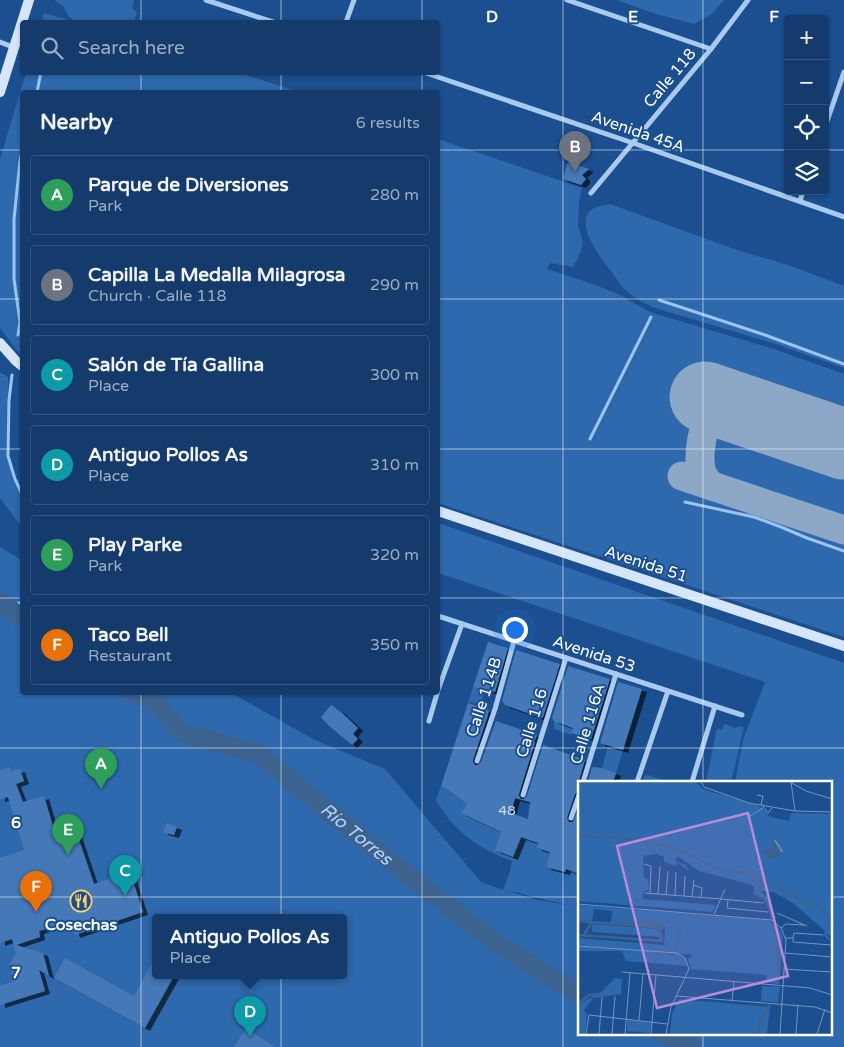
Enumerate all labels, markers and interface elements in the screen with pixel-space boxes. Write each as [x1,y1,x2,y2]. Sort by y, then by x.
text: D [486,7,498,27]
text: E [628,7,638,27]
text: F [769,7,779,27]
map controls [784,15,829,195]
button: + [784,15,829,60]
search box [20,20,440,75]
icon: search [38,34,66,62]
text: Search here [78,37,185,59]
street label: Calle 118 [639,44,701,112]
button: − [784,60,829,105]
button: locate [784,105,829,150]
street label: Avenida 45A [589,107,688,157]
text: Nearby [40,110,113,135]
text: 6 results [356,113,420,133]
pin: B [559,131,591,172]
button: layers [784,150,829,195]
text: Parque de Diversiones [88,174,289,196]
text: A [51,185,63,205]
text: 280 m [370,185,419,205]
text: Park [88,196,122,216]
text: Capilla La Medalla Milagrosa [88,264,345,286]
text: B [51,275,63,295]
text: 290 m [370,275,419,295]
text: Church · Calle 118 [88,286,227,306]
text: Salón de Tía Gallina [88,354,264,376]
text: C [51,365,63,385]
text: 300 m [370,365,419,385]
text: Place [88,376,129,396]
text: Antiguo Pollos As [88,444,248,466]
text: D [51,455,63,475]
text: 310 m [370,455,419,475]
text: Place [88,466,129,486]
text: Play Parke [88,534,182,556]
street label: Avenida 51 [602,541,690,587]
text: E [52,545,62,565]
text: 320 m [370,545,419,565]
text: Park [88,556,122,576]
your location [502,617,528,643]
text: Taco Bell [88,624,169,646]
street label: Avenida 53 [550,631,638,677]
text: F [52,635,62,655]
text: 350 m [370,635,419,655]
text: Restaurant [88,646,172,666]
street label: Calle 114B [462,655,506,739]
street label: Calle 116A [566,681,610,767]
street label: Calle 116 [512,686,552,760]
pin: A [85,748,117,789]
inset map [578,781,832,1034]
water label: Río Torres [316,798,398,871]
house number: 48 [498,802,516,819]
text: 6 [11,813,21,833]
pin: E [52,814,84,855]
pin: C [109,855,141,896]
pin: F [20,871,52,912]
restaurant icon: Cosechas [69,889,93,913]
popup [152,914,347,979]
place label: Cosechas [45,915,117,935]
text: Antiguo Pollos As [170,926,329,948]
text: Place [170,948,211,968]
text: 7 [11,963,21,983]
pin: D [234,996,266,1037]

